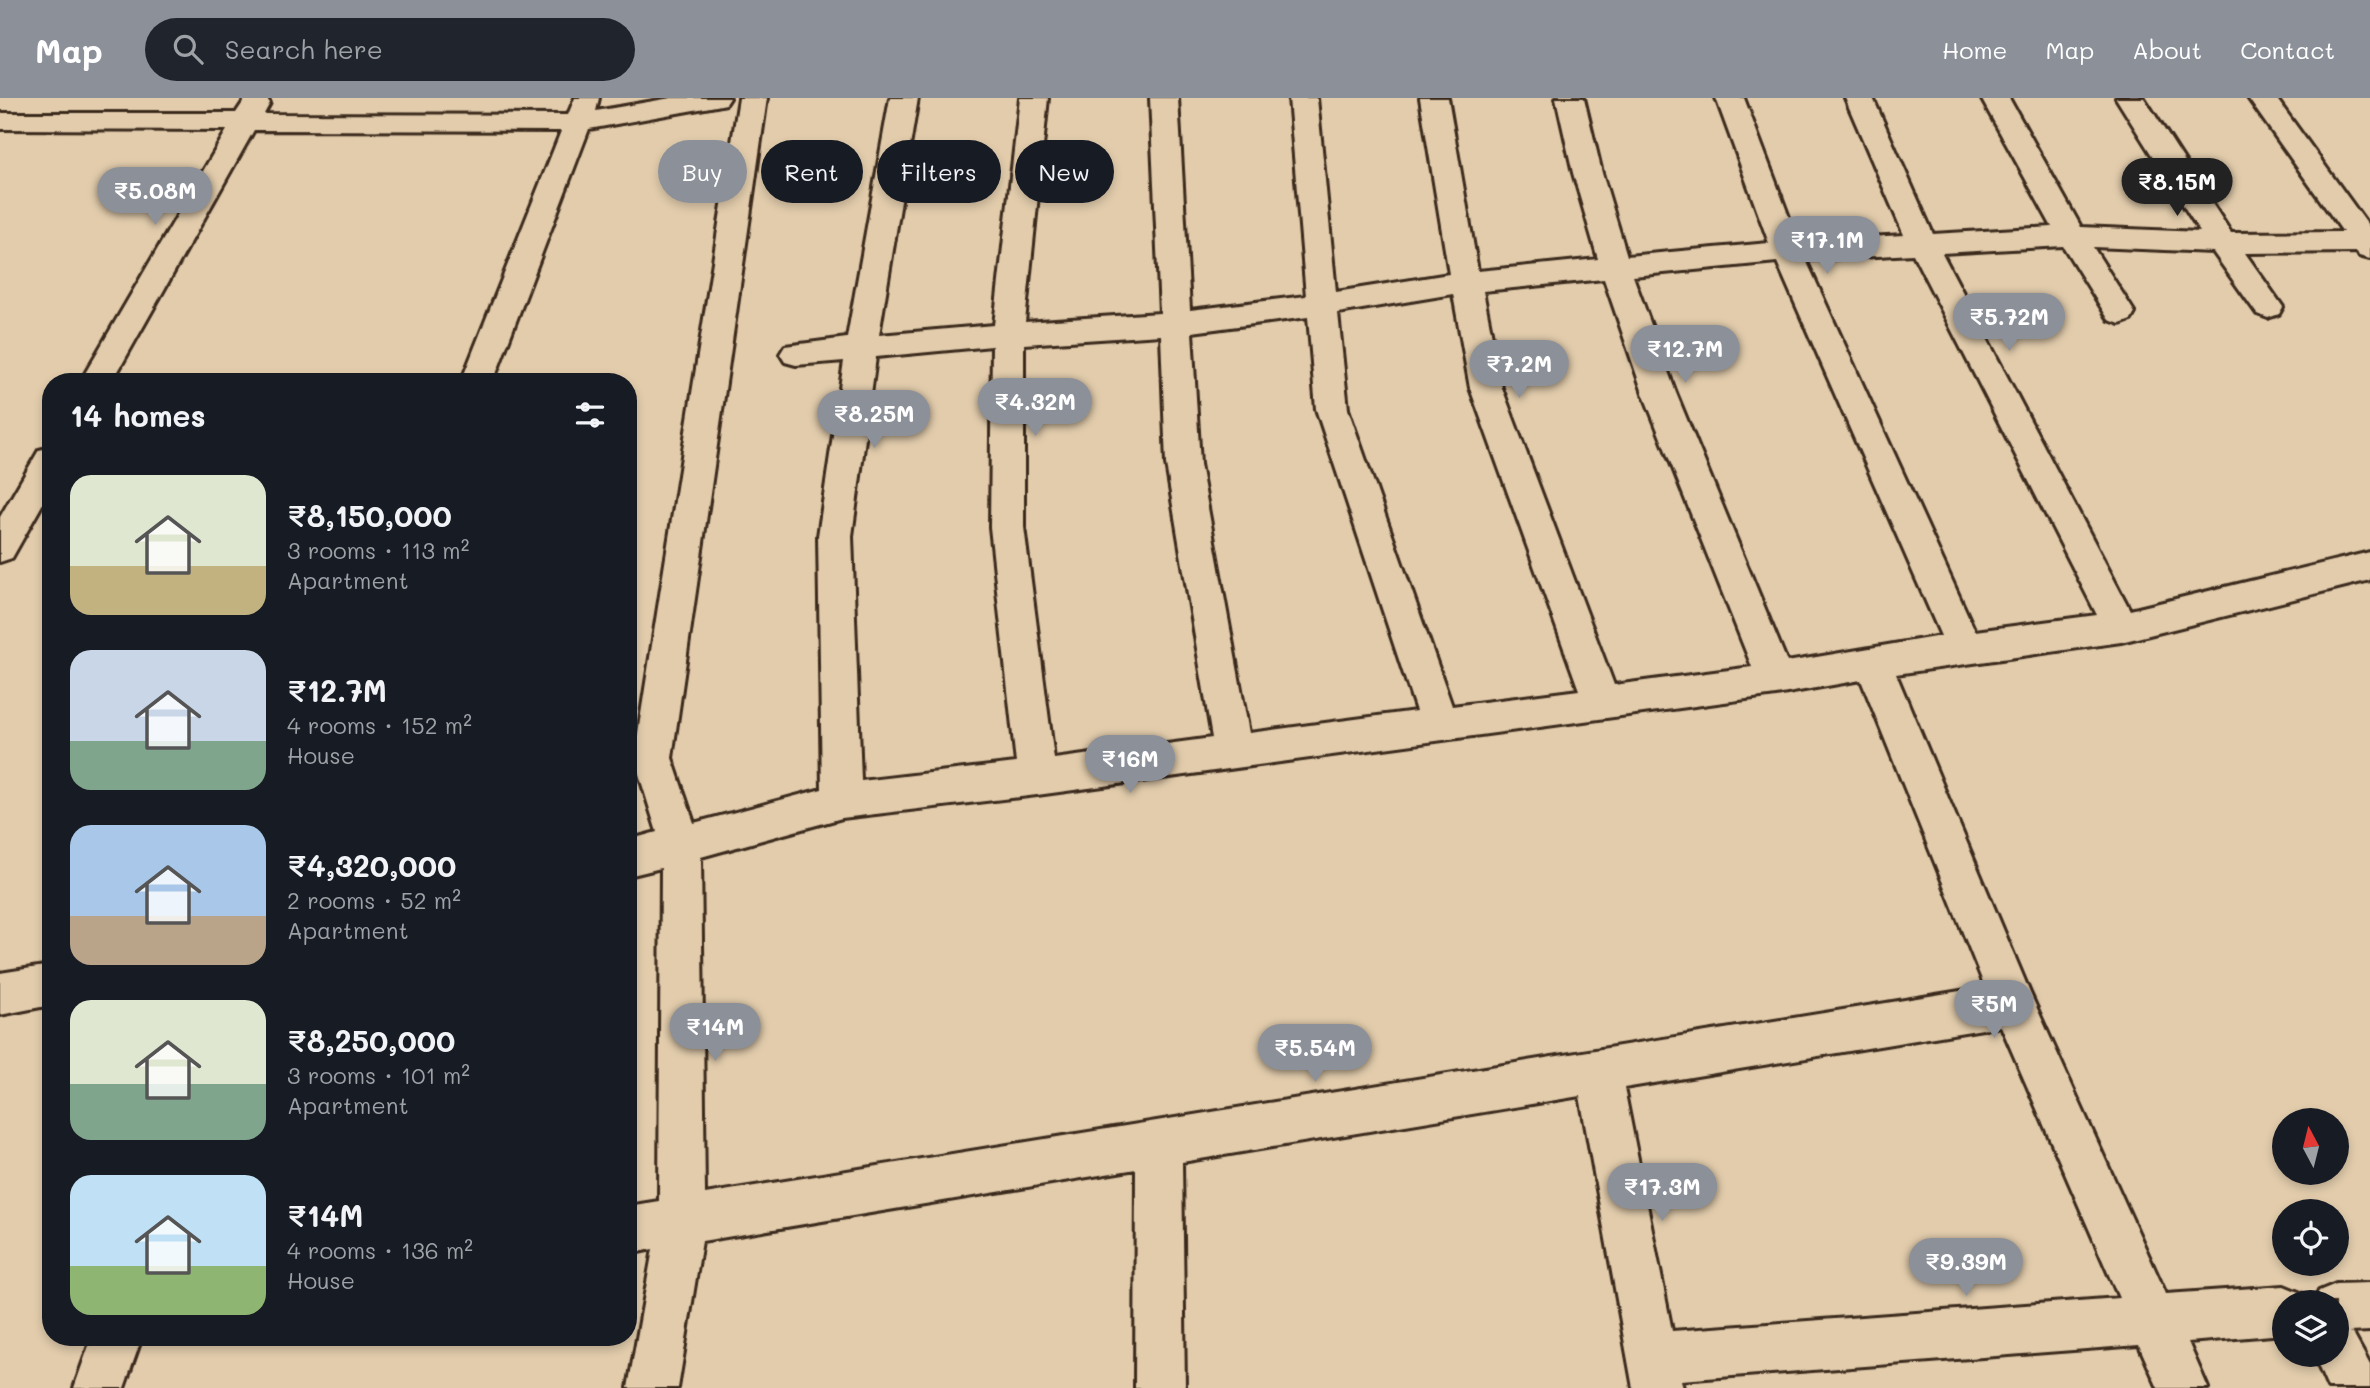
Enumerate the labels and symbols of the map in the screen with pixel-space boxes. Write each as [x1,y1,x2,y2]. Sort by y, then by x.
pin: ₹8.15M [2120,158,2234,218]
pin: ₹5.08M [98,167,212,227]
pin: ₹17.1M [1770,216,1884,276]
pin: ₹5.72M [1952,294,2066,353]
pin: ₹12.7M [1628,326,1742,385]
pin: ₹7.2M [1470,341,1568,400]
pin: ₹4.32M [978,378,1092,438]
pin: ₹8.25M [817,390,931,450]
pin: ₹16M [1089,736,1171,795]
pin: ₹5M [1960,981,2028,1040]
pin: ₹14M [674,1004,756,1063]
pin: ₹5.54M [1258,1024,1372,1084]
north arrow [2272,1108,2348,1185]
pin: ₹17.3M [1605,1164,1719,1223]
pin: ₹9.39M [1909,1238,2023,1298]

